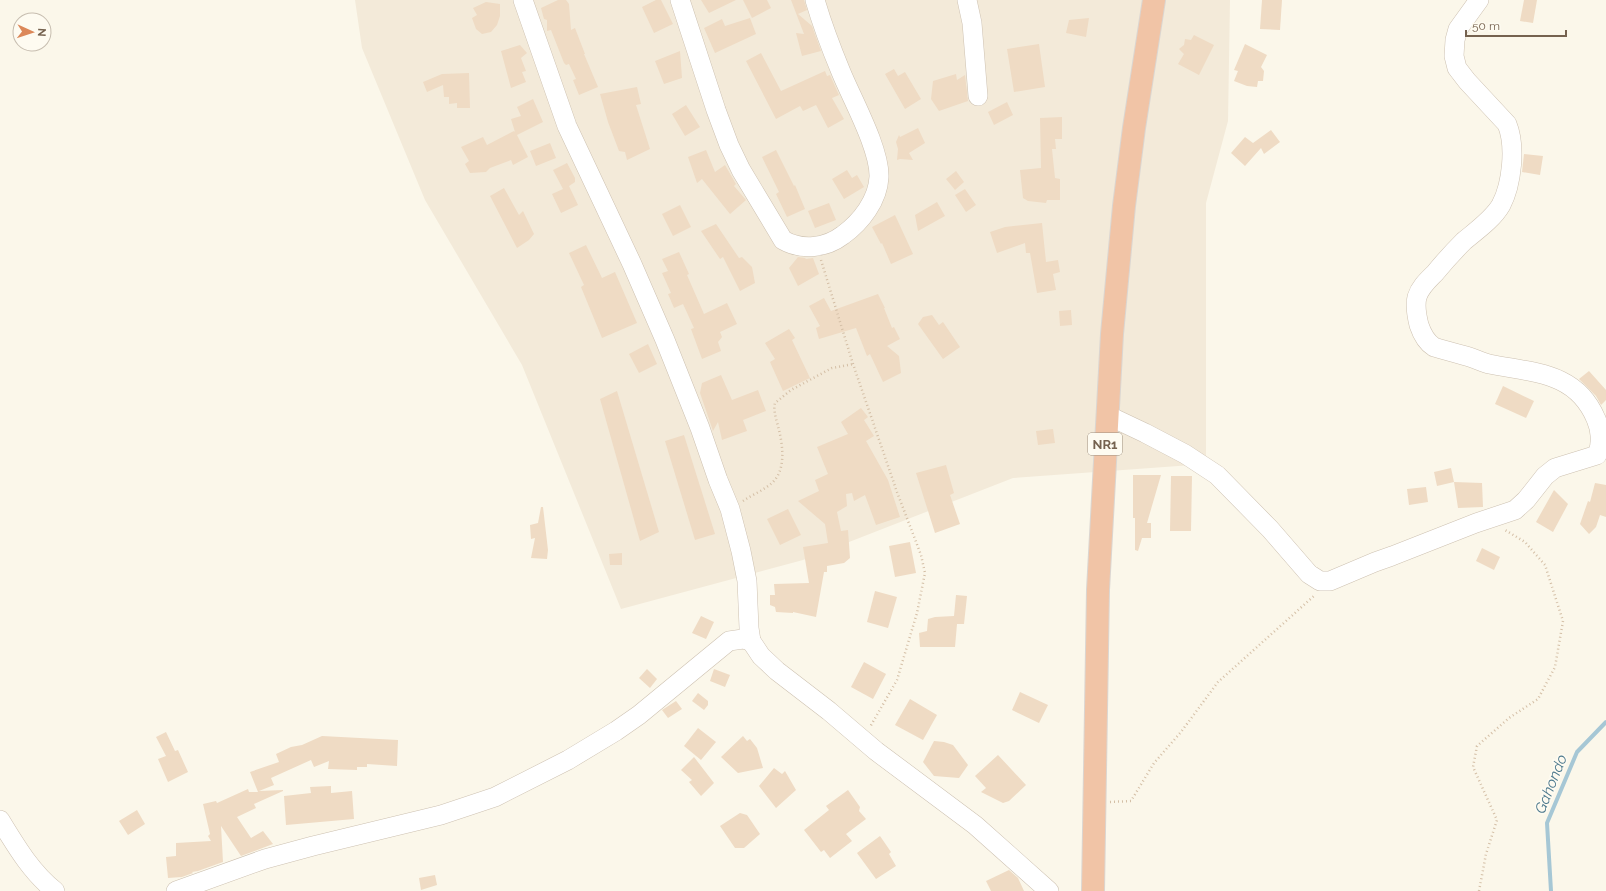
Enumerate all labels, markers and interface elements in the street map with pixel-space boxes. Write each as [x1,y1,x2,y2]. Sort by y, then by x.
north arrow [12,12,52,52]
scale bar [1466,12,1566,38]
text: 50 m [1472,19,1500,33]
text: N [35,28,48,37]
road number: NR1 [1088,433,1122,455]
water label: Gahondo [1531,752,1571,816]

